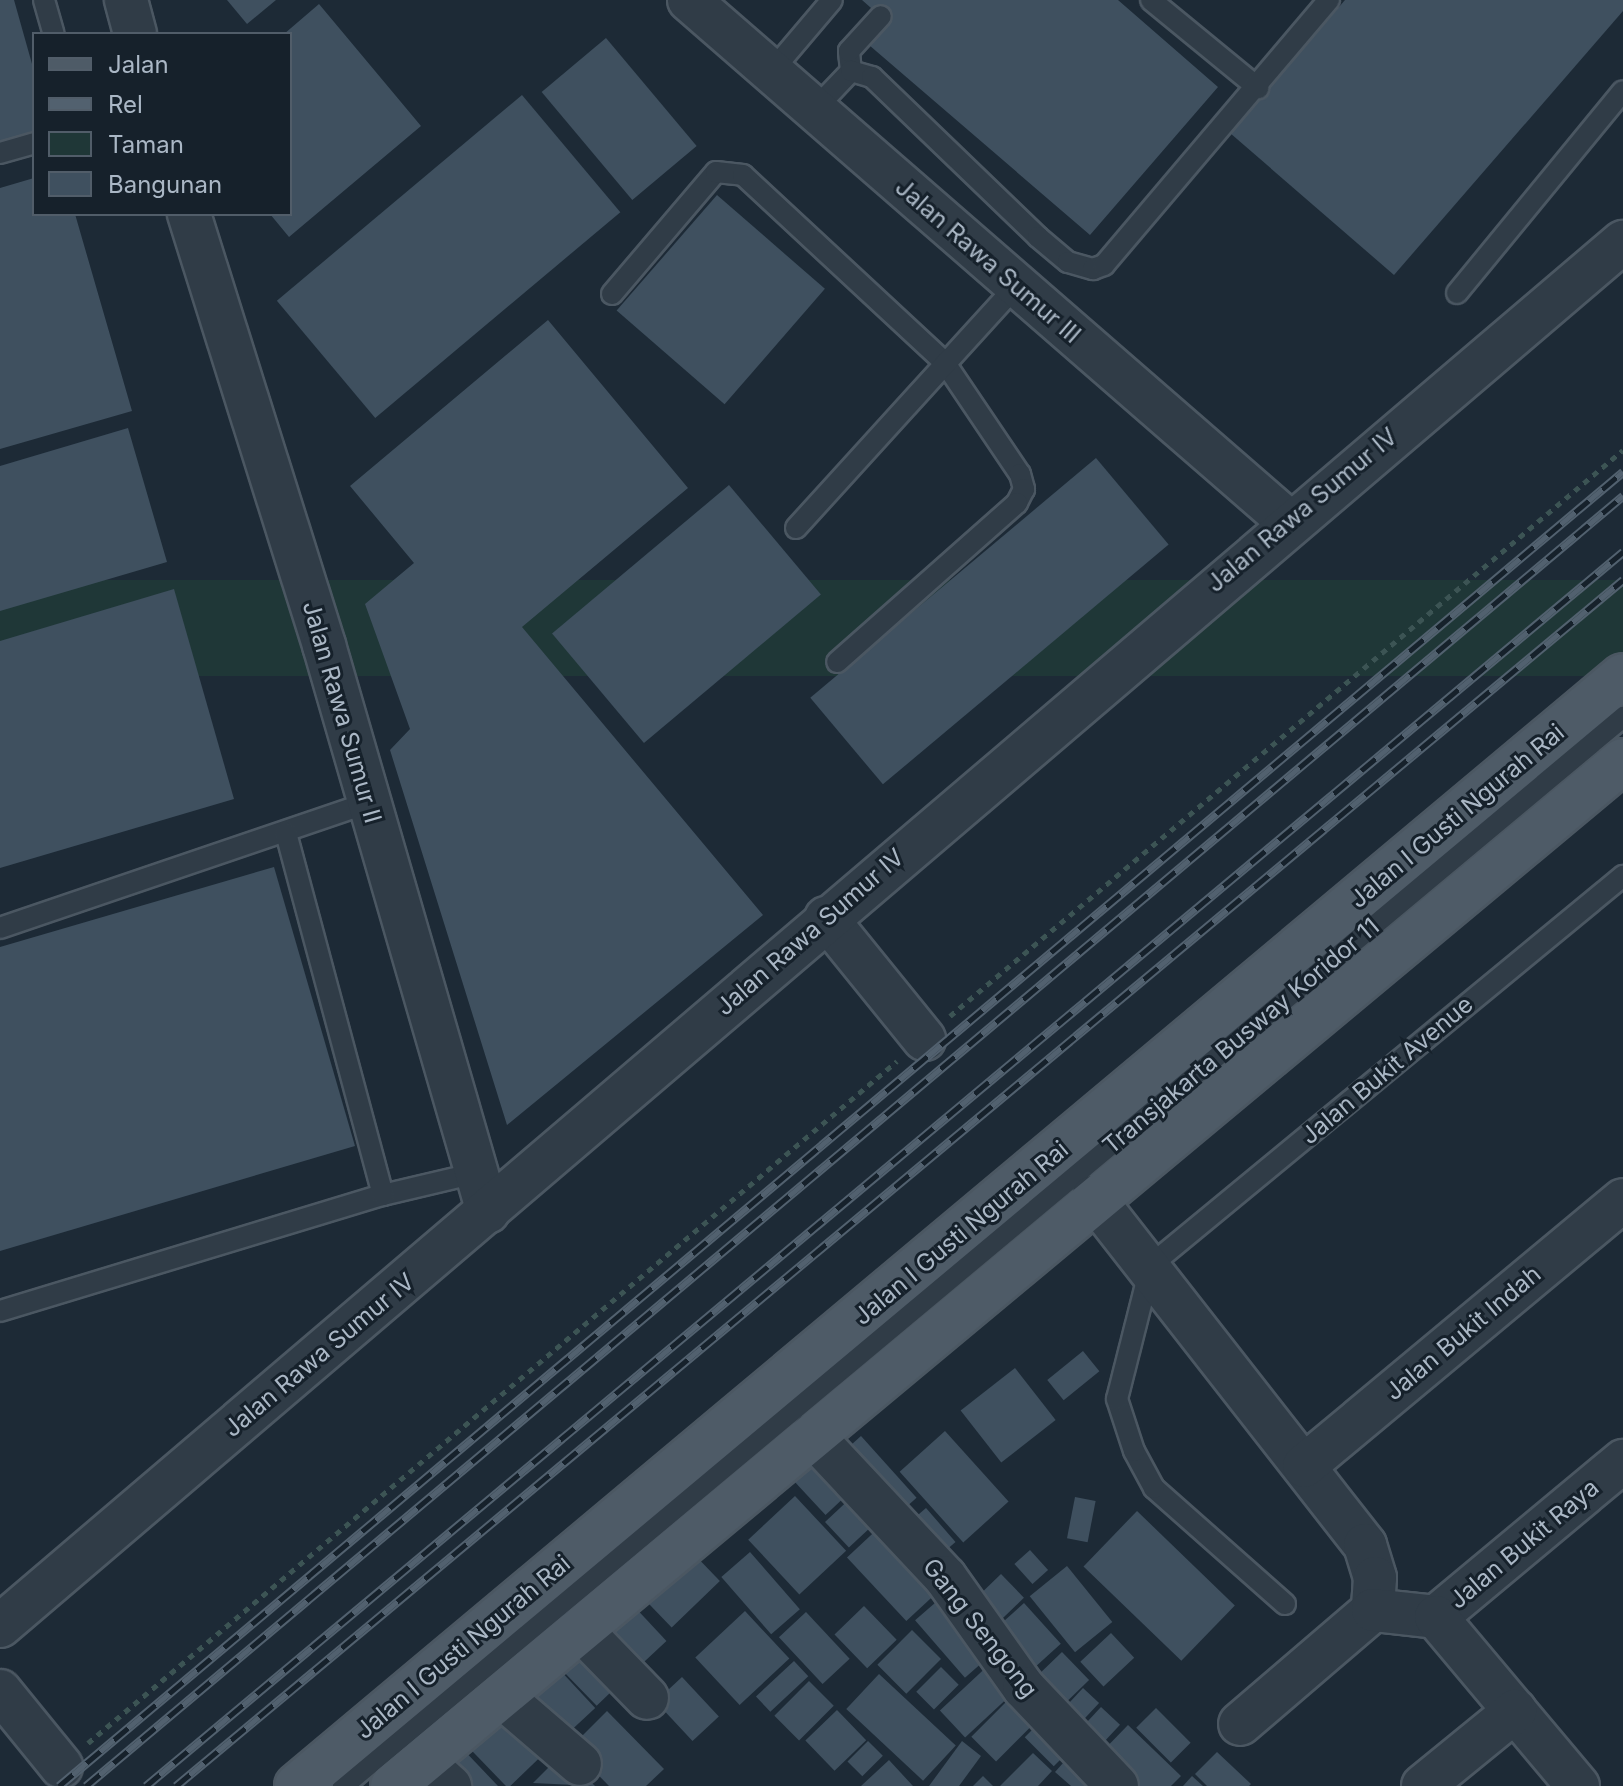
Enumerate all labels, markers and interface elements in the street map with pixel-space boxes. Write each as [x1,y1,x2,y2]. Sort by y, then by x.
legend [32,32,292,216]
text: Jalan [108,50,169,79]
text: Rel [108,90,143,119]
text: Taman [108,130,184,159]
text: Bangunan [108,170,222,199]
street label: Jalan Rawa Sumur III [889,173,1087,349]
street label: Jalan Rawa Sumur IV [1201,422,1403,598]
street label: Jalan Rawa Sumur II [297,598,387,826]
street label: Jalan I Gusti Ngurah Rai [1344,718,1570,914]
street label: Jalan Rawa Sumur IV [710,843,910,1021]
street label: Transjakarta Busway Koridor 11 [1097,912,1385,1160]
street label: Jalan Bukit Avenue [1295,990,1479,1150]
street label: Jalan I Gusti Ngurah Rai [848,1135,1074,1331]
street label: Jalan Bukit Indah [1379,1260,1547,1406]
street label: Jalan Rawa Sumur IV [218,1267,420,1443]
street label: Jalan Bukit Raya [1443,1473,1605,1615]
street label: Jalan I Gusti Ngurah Rai [350,1549,576,1745]
street label: Gang Sengong [917,1553,1043,1703]

